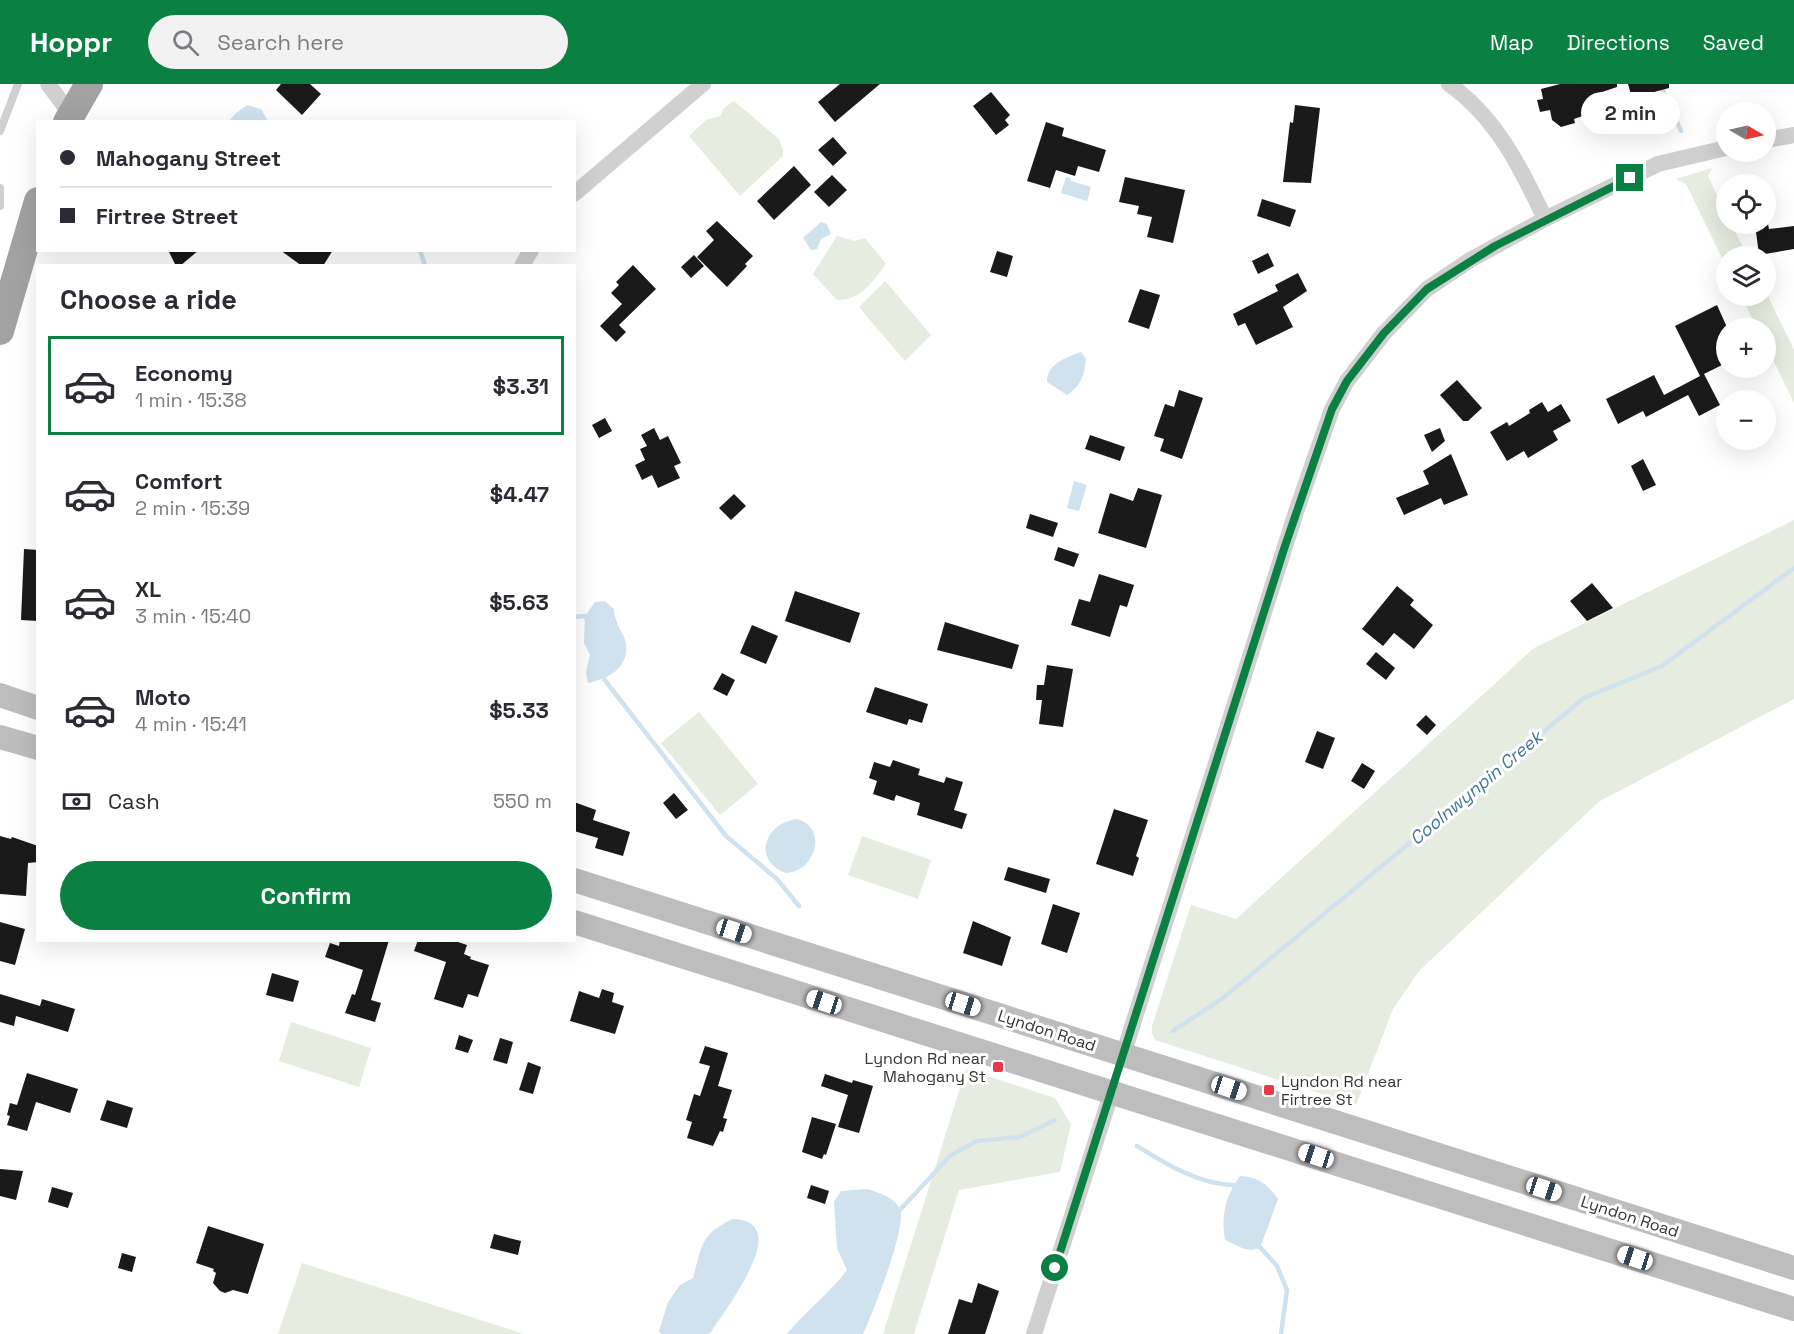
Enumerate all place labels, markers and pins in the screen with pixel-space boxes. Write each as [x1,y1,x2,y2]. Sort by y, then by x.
place label: Lyndon Rd near Mahogany St [865,1048,986,1087]
marker: Lyndon Rd near Mahogany St [991,1060,1005,1074]
place label: Lyndon Rd near Firtree St [1281,1071,1402,1110]
marker: Lyndon Rd near Firtree St [1262,1083,1276,1097]

